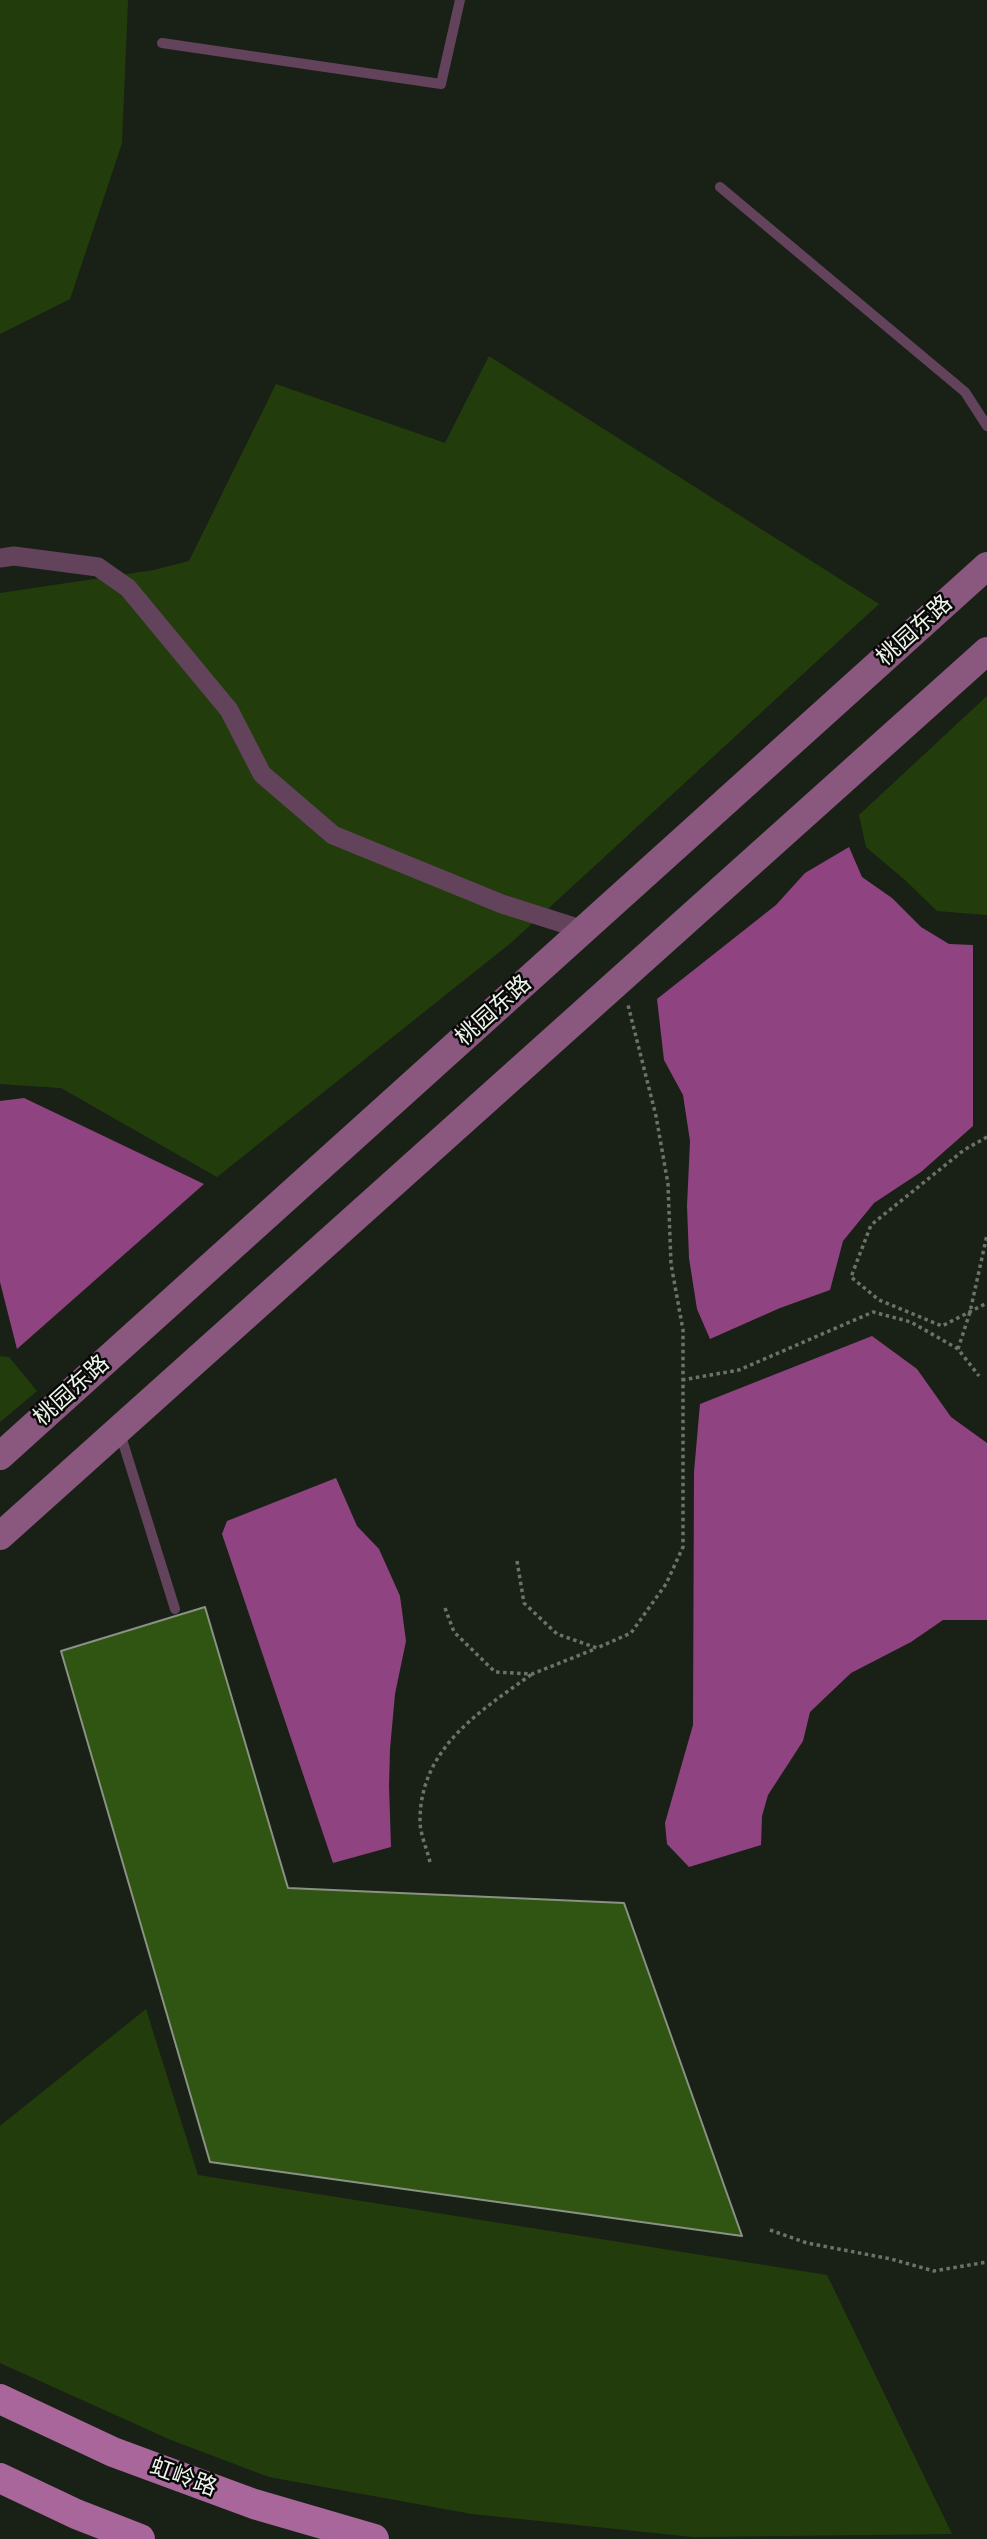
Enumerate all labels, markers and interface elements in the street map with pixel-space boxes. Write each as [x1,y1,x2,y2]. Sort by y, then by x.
street label: 桃园东路 [872,590,958,672]
street label: 桃园东路 [451,970,537,1052]
street label: 桃园东路 [29,1350,115,1432]
street label: 虹岭路 [146,2453,220,2503]

